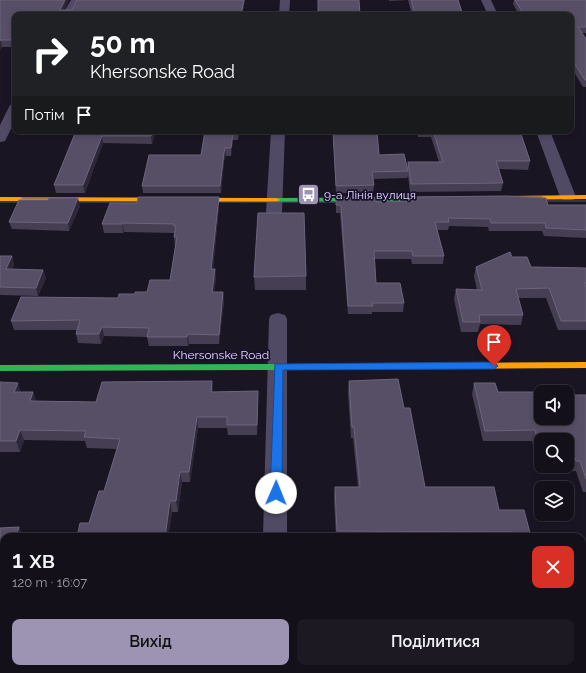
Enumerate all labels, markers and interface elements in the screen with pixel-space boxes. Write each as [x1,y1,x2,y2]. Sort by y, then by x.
text: 50 m [90,27,156,60]
icon: right [24,28,76,80]
text: Khersonske Road [90,61,235,82]
icon: arrive [73,104,95,126]
text: Потім [24,106,65,124]
bus stop icon: 9-а Лінія вулиця [295,182,321,208]
place label: 9-а Лінія вулиця [324,188,416,202]
pin [477,325,511,366]
icon: arrive [483,331,505,353]
street label: Khersonske Road [173,348,269,362]
map controls [534,385,574,521]
button: sound [534,385,574,425]
button: search [534,433,574,473]
position arrow [255,472,297,514]
button: layers [534,481,574,521]
text: 1 хв [12,545,55,574]
button: close [532,546,574,588]
text: 120 m · 16:07 [12,575,87,590]
button: Вихід [12,619,289,665]
button: Поділитися [297,619,574,665]

